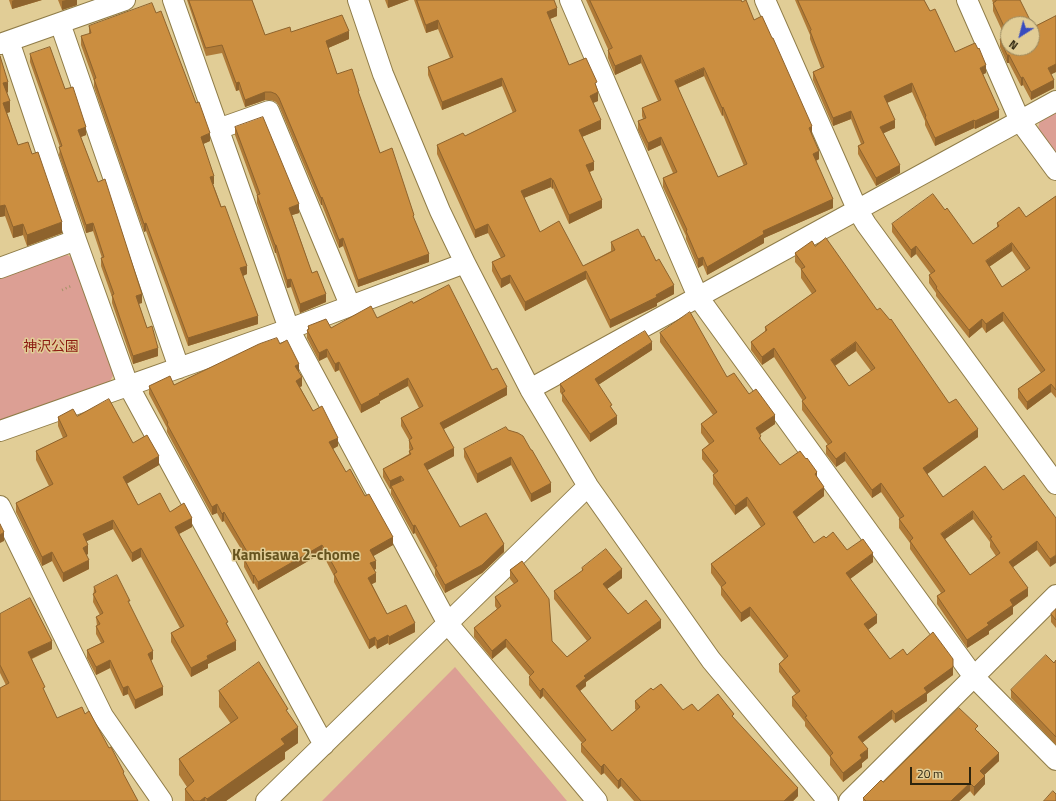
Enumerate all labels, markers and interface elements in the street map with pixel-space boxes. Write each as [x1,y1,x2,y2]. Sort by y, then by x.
north arrow [1000,16,1040,56]
text: N [1006,36,1021,54]
park label: 神沢公園 [23,340,79,356]
district label: Kamisawa 2-chome [232,547,360,565]
scale bar [912,759,973,785]
text: 20 m [917,764,943,783]

